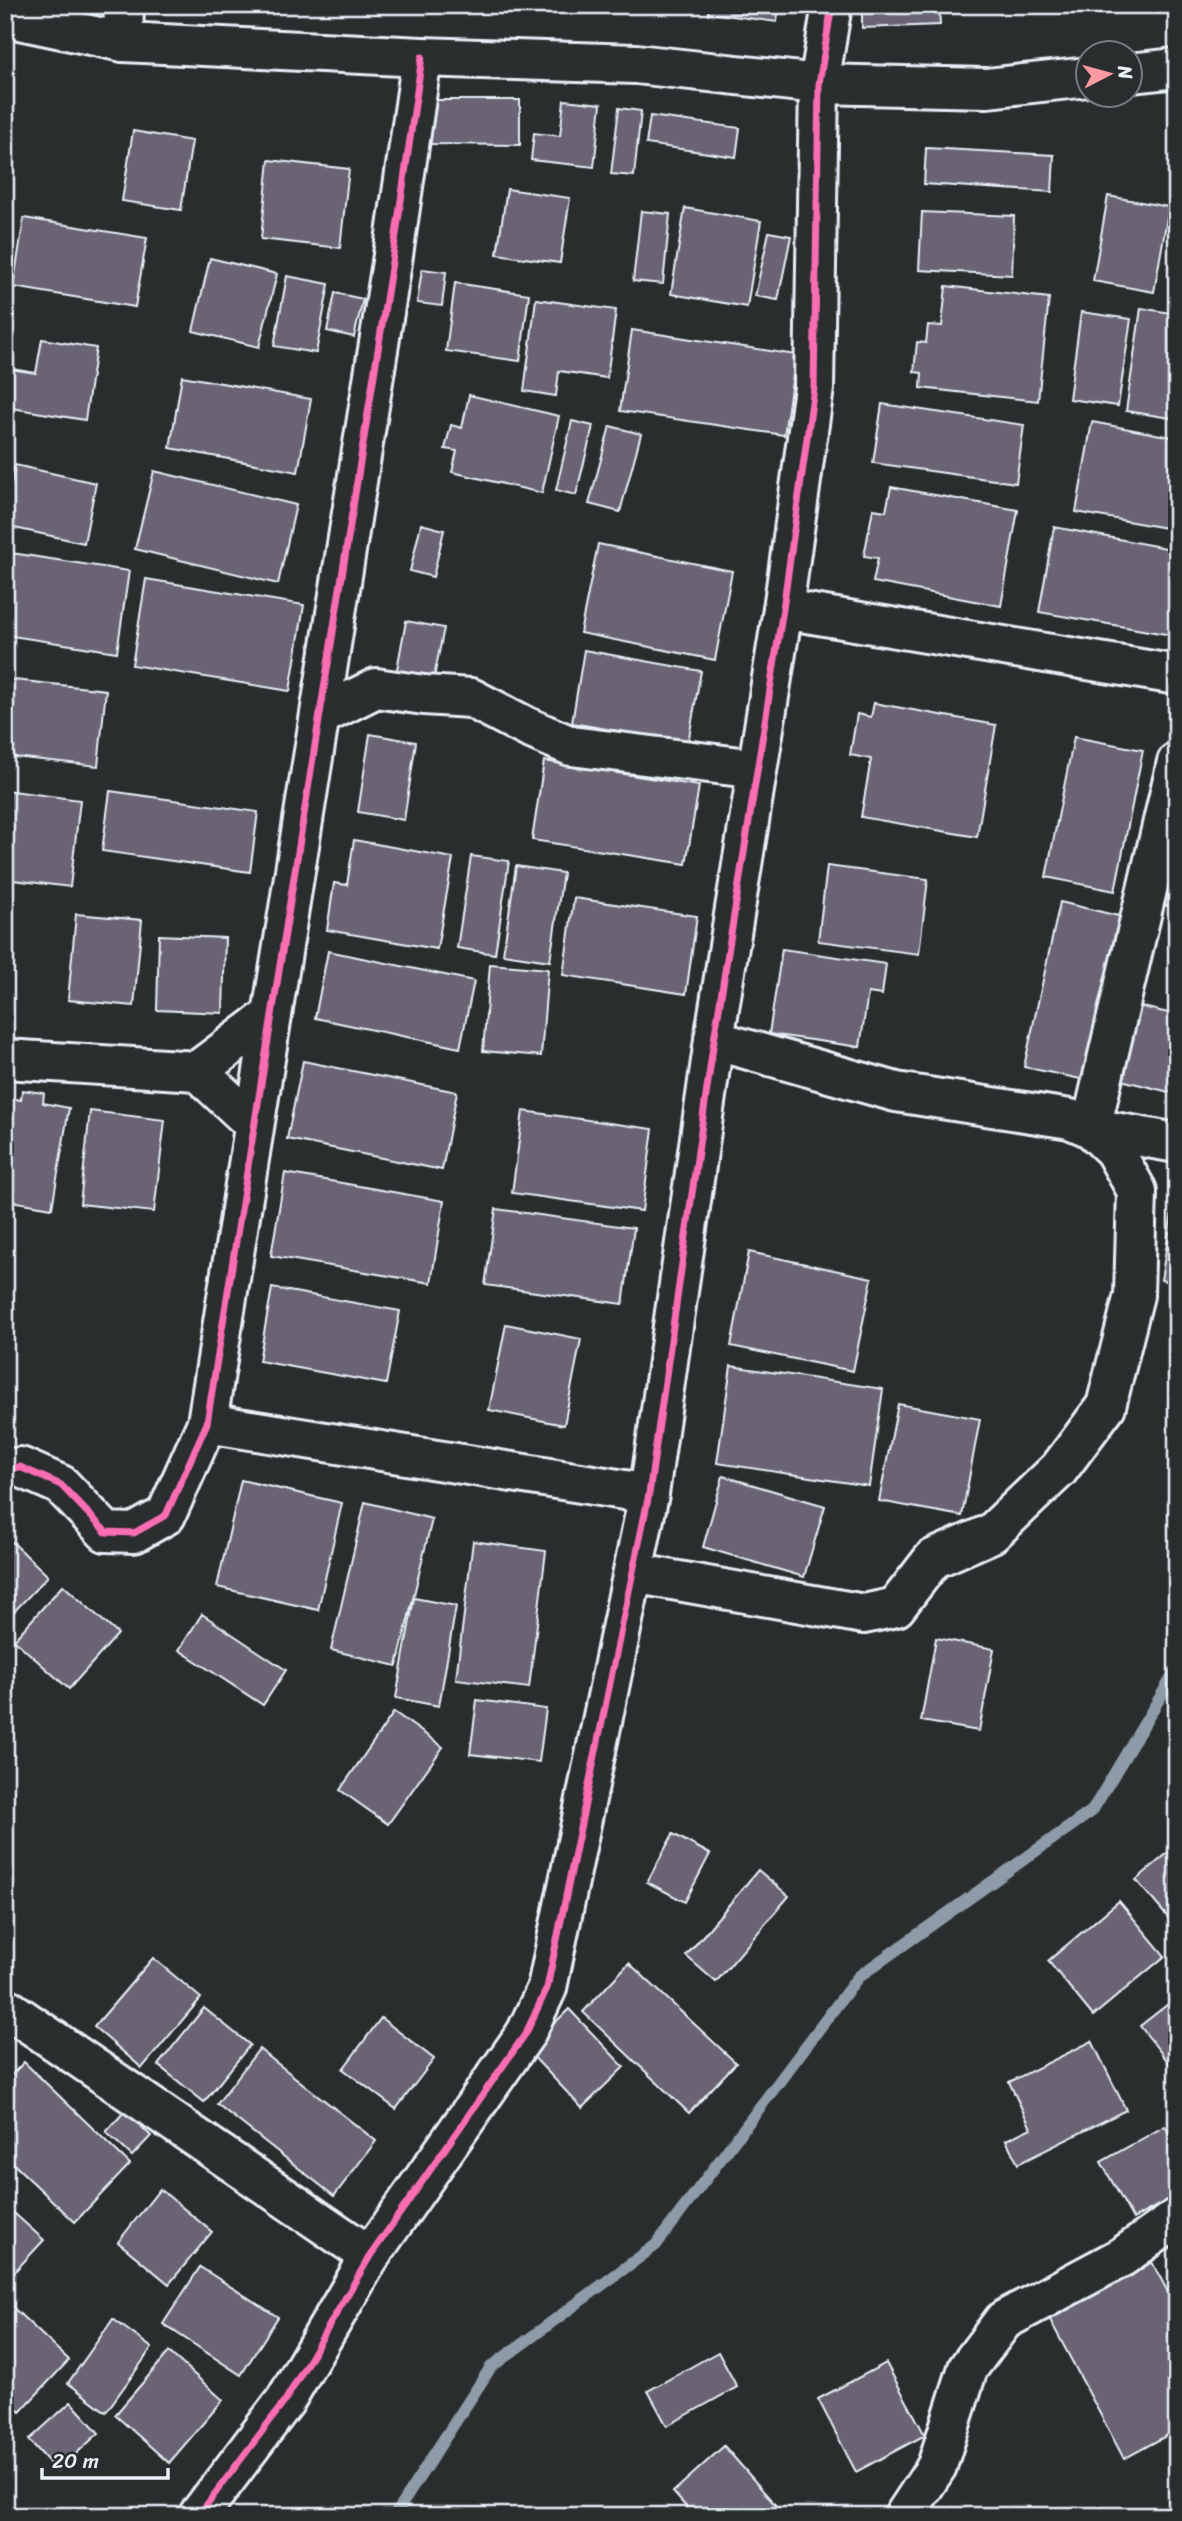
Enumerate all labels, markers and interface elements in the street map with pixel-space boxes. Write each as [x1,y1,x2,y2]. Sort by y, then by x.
north arrow [1074,38,1144,108]
text: N [1108,63,1143,81]
scale bar [42,2437,168,2481]
text: 20 m [52,2442,99,2480]

